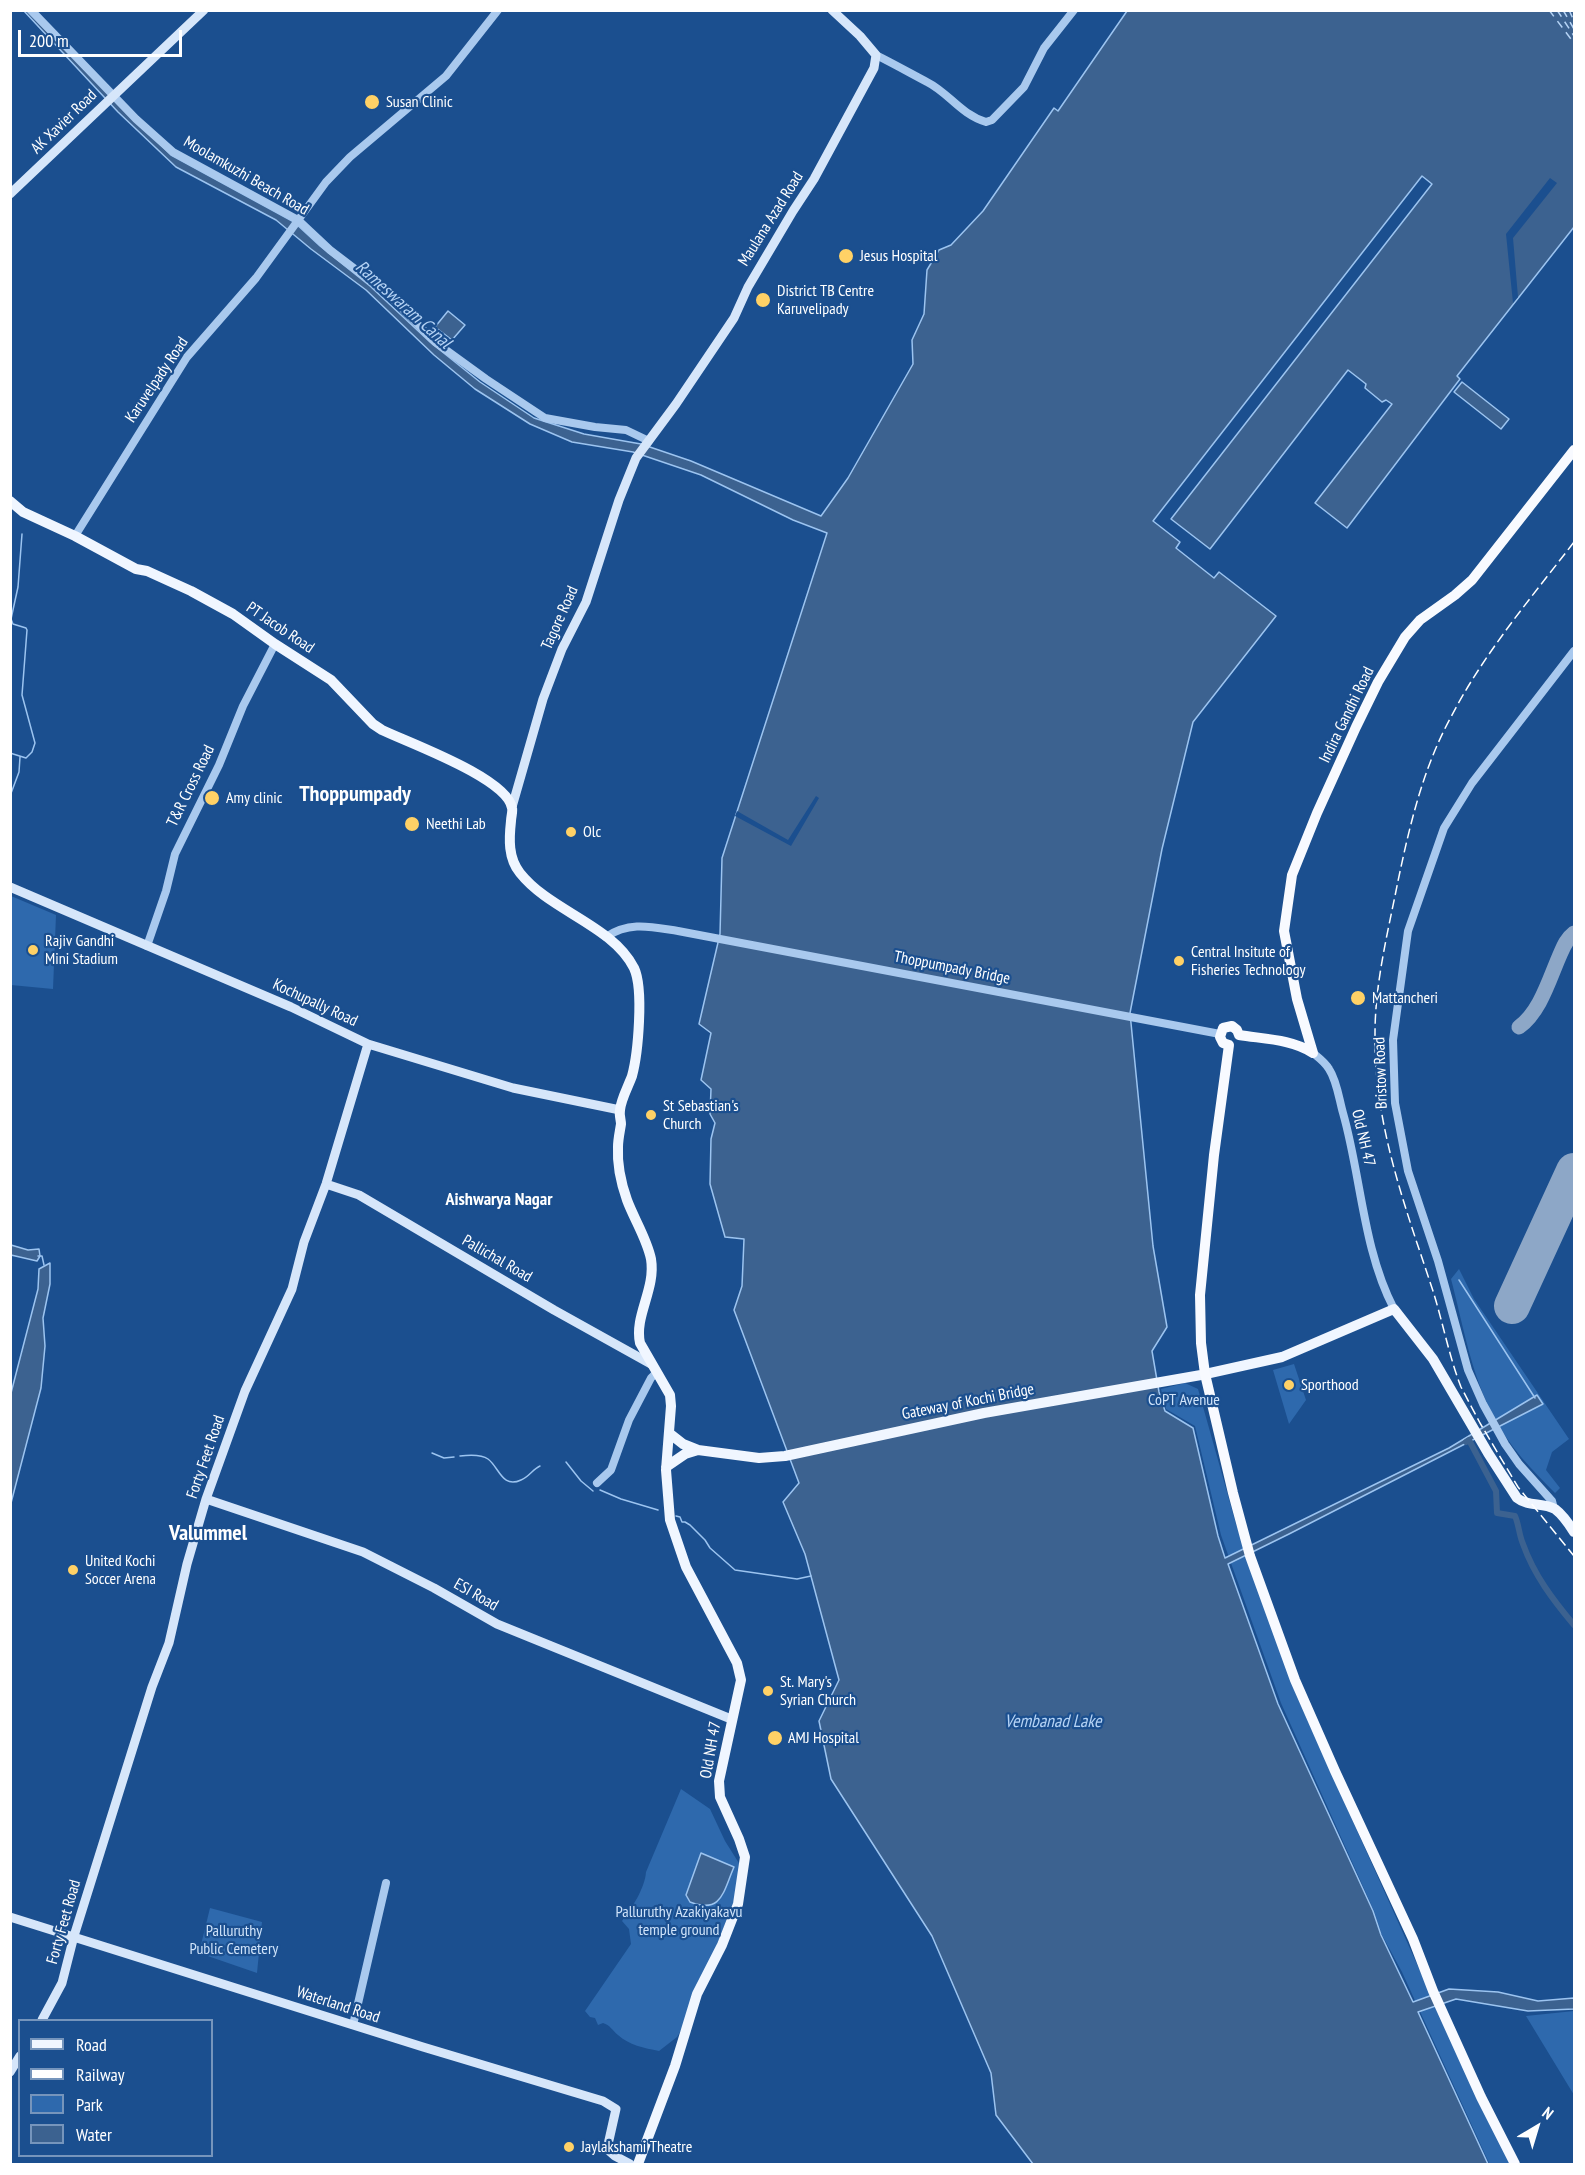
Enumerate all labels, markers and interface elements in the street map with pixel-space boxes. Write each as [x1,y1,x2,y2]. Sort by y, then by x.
scale bar [21,18,184,56]
text: 200 m [29,29,69,52]
street label: AK Xavier Road [27,86,101,158]
place label: Susan Clinic [386,92,453,112]
marker: Susan Clinic [363,93,381,111]
street label: Moolamkuzhi Beach Road [180,132,312,220]
street label: Maulana Azad Road [734,168,808,270]
place label: Jesus Hospital [860,246,937,266]
marker: Jesus Hospital [837,247,855,265]
water label: Rameswaram Canal [351,256,455,354]
place label: District TB Centre Karuvelipady [777,281,874,319]
marker: District TB Centre Karuvelipady [754,291,772,309]
street label: Karuvelpady Road [121,334,193,426]
street label: Tagore Road [537,583,583,653]
street label: PT Jacob Road [242,598,318,658]
street label: Indira Gandhi Road [1315,664,1379,766]
street label: T&R Cross Road [163,742,219,830]
district label: Thoppumpady [299,782,411,808]
place label: Amy clinic [226,788,282,808]
marker: Amy clinic [203,789,221,807]
place label: Neethi Lab [426,814,486,834]
marker: Neethi Lab [403,815,421,833]
place label: Olc [583,822,601,842]
marker: Olc [564,825,578,839]
place label: Rajiv Gandhi Mini Stadium [45,931,118,969]
place label: Central Insitute of Fisheries Technology [1191,942,1306,980]
marker: Rajiv Gandhi Mini Stadium [26,943,40,957]
street label: Thoppumpady Bridge [892,947,1012,989]
marker: Central Insitute of Fisheries Technology [1172,954,1186,968]
street label: Kochupally Road [270,975,360,1031]
place label: Mattancheri [1372,988,1438,1008]
marker: Mattancheri [1349,989,1367,1007]
street label: Bristow Road [1370,1037,1392,1109]
place label: St Sebastian's Church [663,1096,739,1134]
marker: St Sebastian's Church [644,1108,658,1122]
street label: Old NH 47 [1347,1108,1379,1168]
district label: Aishwarya Nagar [445,1189,553,1211]
street label: Pallichal Road [459,1231,535,1287]
place label: Sporthood [1301,1375,1359,1395]
marker: Sporthood [1282,1378,1296,1392]
street label: Gateway of Kochi Bridge [900,1380,1036,1424]
park label: CoPT Avenue [1148,1390,1220,1410]
street label: Forty Feet Road [183,1413,229,1501]
district label: Valummel [169,1521,247,1547]
place label: United Kochi Soccer Arena [85,1551,156,1589]
marker: United Kochi Soccer Arena [66,1563,80,1577]
street label: ESI Road [450,1575,502,1615]
place label: St. Mary's Syrian Church [780,1672,856,1710]
marker: St. Mary's Syrian Church [761,1684,775,1698]
water label: Vembanad Lake [1005,1711,1101,1733]
street label: Old NH 47 [697,1720,725,1780]
place label: AMJ Hospital [788,1728,859,1748]
marker: AMJ Hospital [766,1729,784,1747]
street label: Forty Feet Road [43,1878,85,1966]
park label: Palluruthy Azakiyakavu temple ground [615,1902,743,1940]
park label: Palluruthy Public Cemetery [190,1921,278,1959]
street label: Waterland Road [294,1982,382,2028]
legend [18,2019,213,2157]
text: Road [76,2033,107,2056]
text: Railway [76,2063,125,2086]
text: Park [76,2093,103,2116]
north arrow [1507,2097,1567,2157]
text: N [1539,2102,1558,2123]
text: Water [76,2123,112,2146]
place label: Jaylakshami Theatre [581,2137,692,2157]
marker: Jaylakshami Theatre [562,2140,576,2154]

